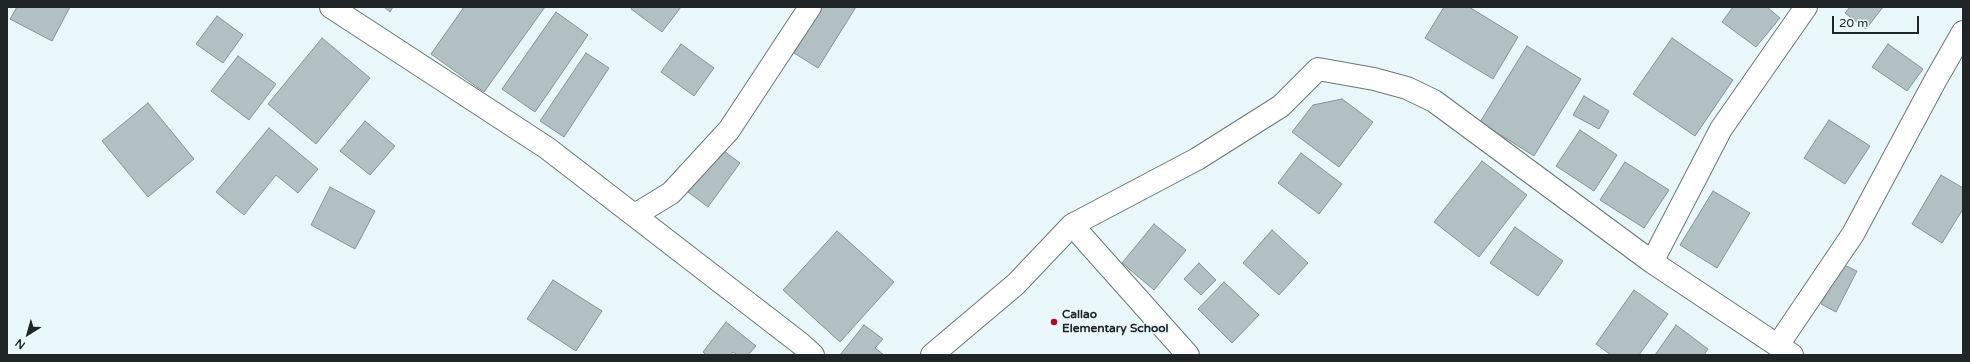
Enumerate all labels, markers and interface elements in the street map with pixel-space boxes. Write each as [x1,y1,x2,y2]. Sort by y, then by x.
scale bar [1834,8,1921,34]
text: 20 m [1839,16,1868,30]
place label: Callao Elementary School [1062,308,1169,336]
north arrow [8,314,48,354]
marker: Callao Elementary School [1049,317,1059,327]
text: N [13,336,28,352]

